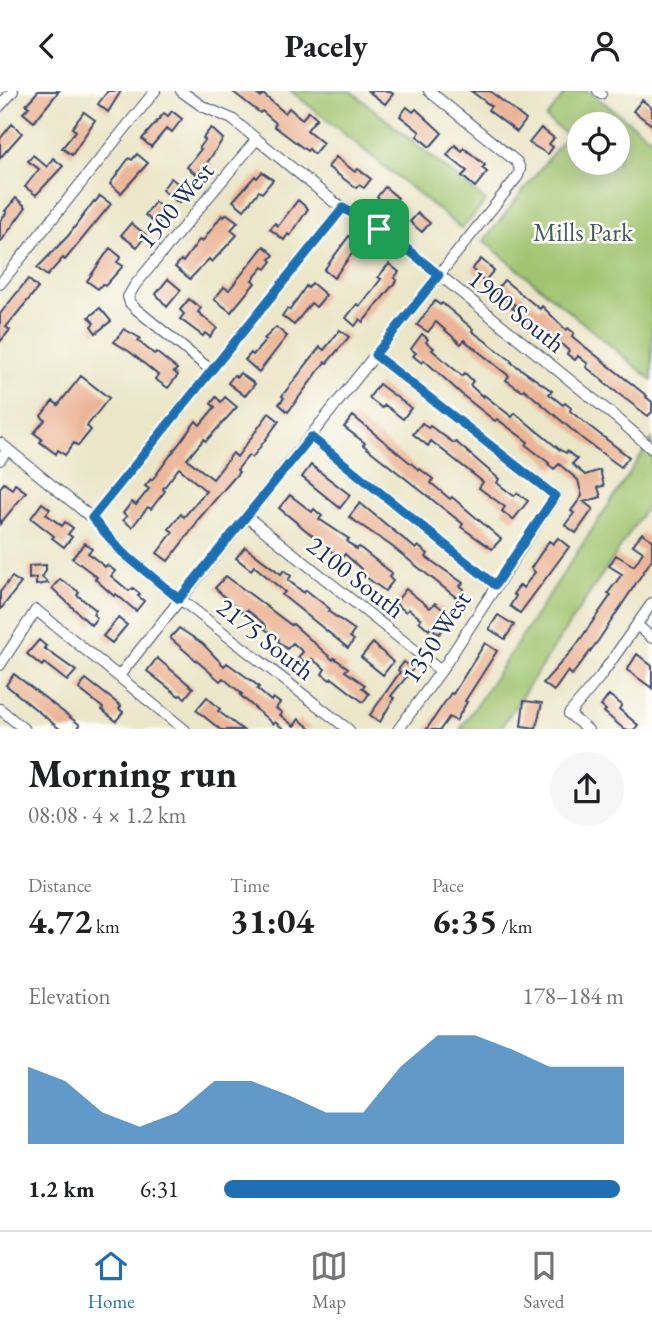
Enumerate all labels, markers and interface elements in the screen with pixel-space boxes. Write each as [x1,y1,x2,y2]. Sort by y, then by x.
text: Pacely [284,25,368,67]
icon: back [28,27,66,65]
icon: person [586,27,624,65]
map controls [567,112,630,175]
button: locate [567,112,630,175]
street label: 1500 West [129,155,221,255]
pin [349,199,409,259]
icon: arrive [360,210,398,248]
park label: Mills Park [533,215,634,249]
street label: 1900 South [461,261,573,361]
street label: 2100 South [300,528,412,626]
street label: 1350 West [394,585,478,689]
street label: 2175 South [210,590,322,688]
text: Morning run [28,749,237,798]
button: share [550,752,624,826]
text: 08:08 · 4 × 1.2 km [28,800,186,830]
text: Distance [28,873,91,898]
text: Time [230,873,270,898]
text: Pace [432,873,464,898]
text: 4.72 [28,898,92,943]
text: 31:04 [230,898,314,943]
text: 6:35 [432,898,497,943]
text: km [92,914,120,939]
text: /km [497,914,533,939]
text: Elevation [28,981,111,1011]
text: 178–184 m [523,981,624,1011]
text: 1.2 km [28,1174,95,1204]
text: 6:31 [140,1174,179,1204]
tab: Home [88,1247,135,1314]
tab: Map [310,1247,348,1314]
tab: Saved [524,1247,564,1314]

